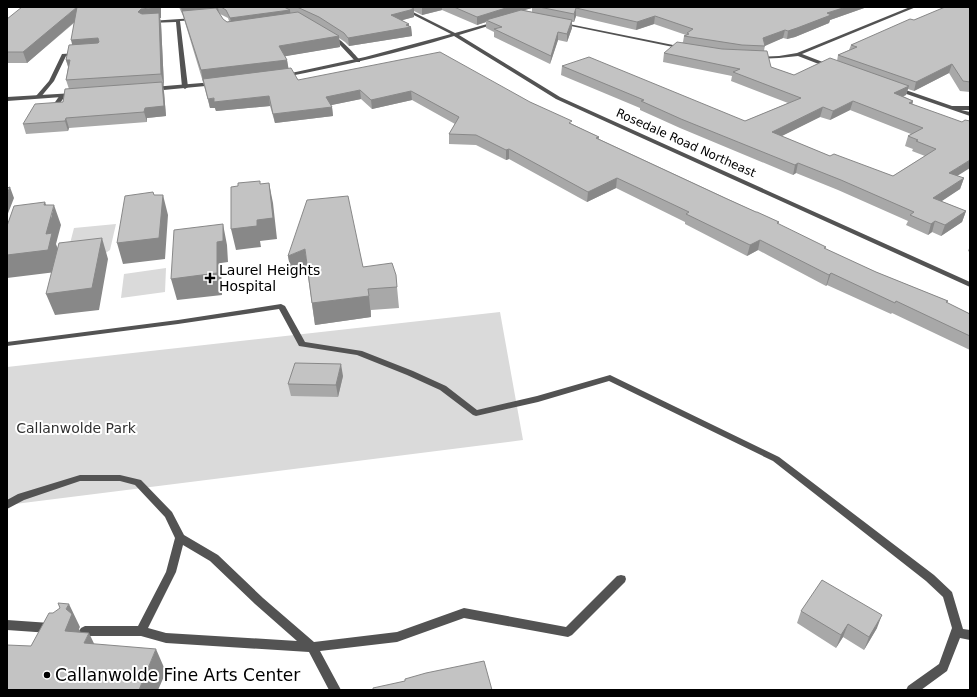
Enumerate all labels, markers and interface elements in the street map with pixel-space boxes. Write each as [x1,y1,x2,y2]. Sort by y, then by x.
street label: Rosedale Road Northeast [614,106,758,180]
place label: Laurel Heights Hospital [219,262,320,294]
marker: Laurel Heights Hospital [204,272,216,284]
park label: Callanwolde Park [16,420,137,436]
place label: Callanwolde Fine Arts Center [55,665,300,685]
marker: Callanwolde Fine Arts Center [42,670,52,680]

